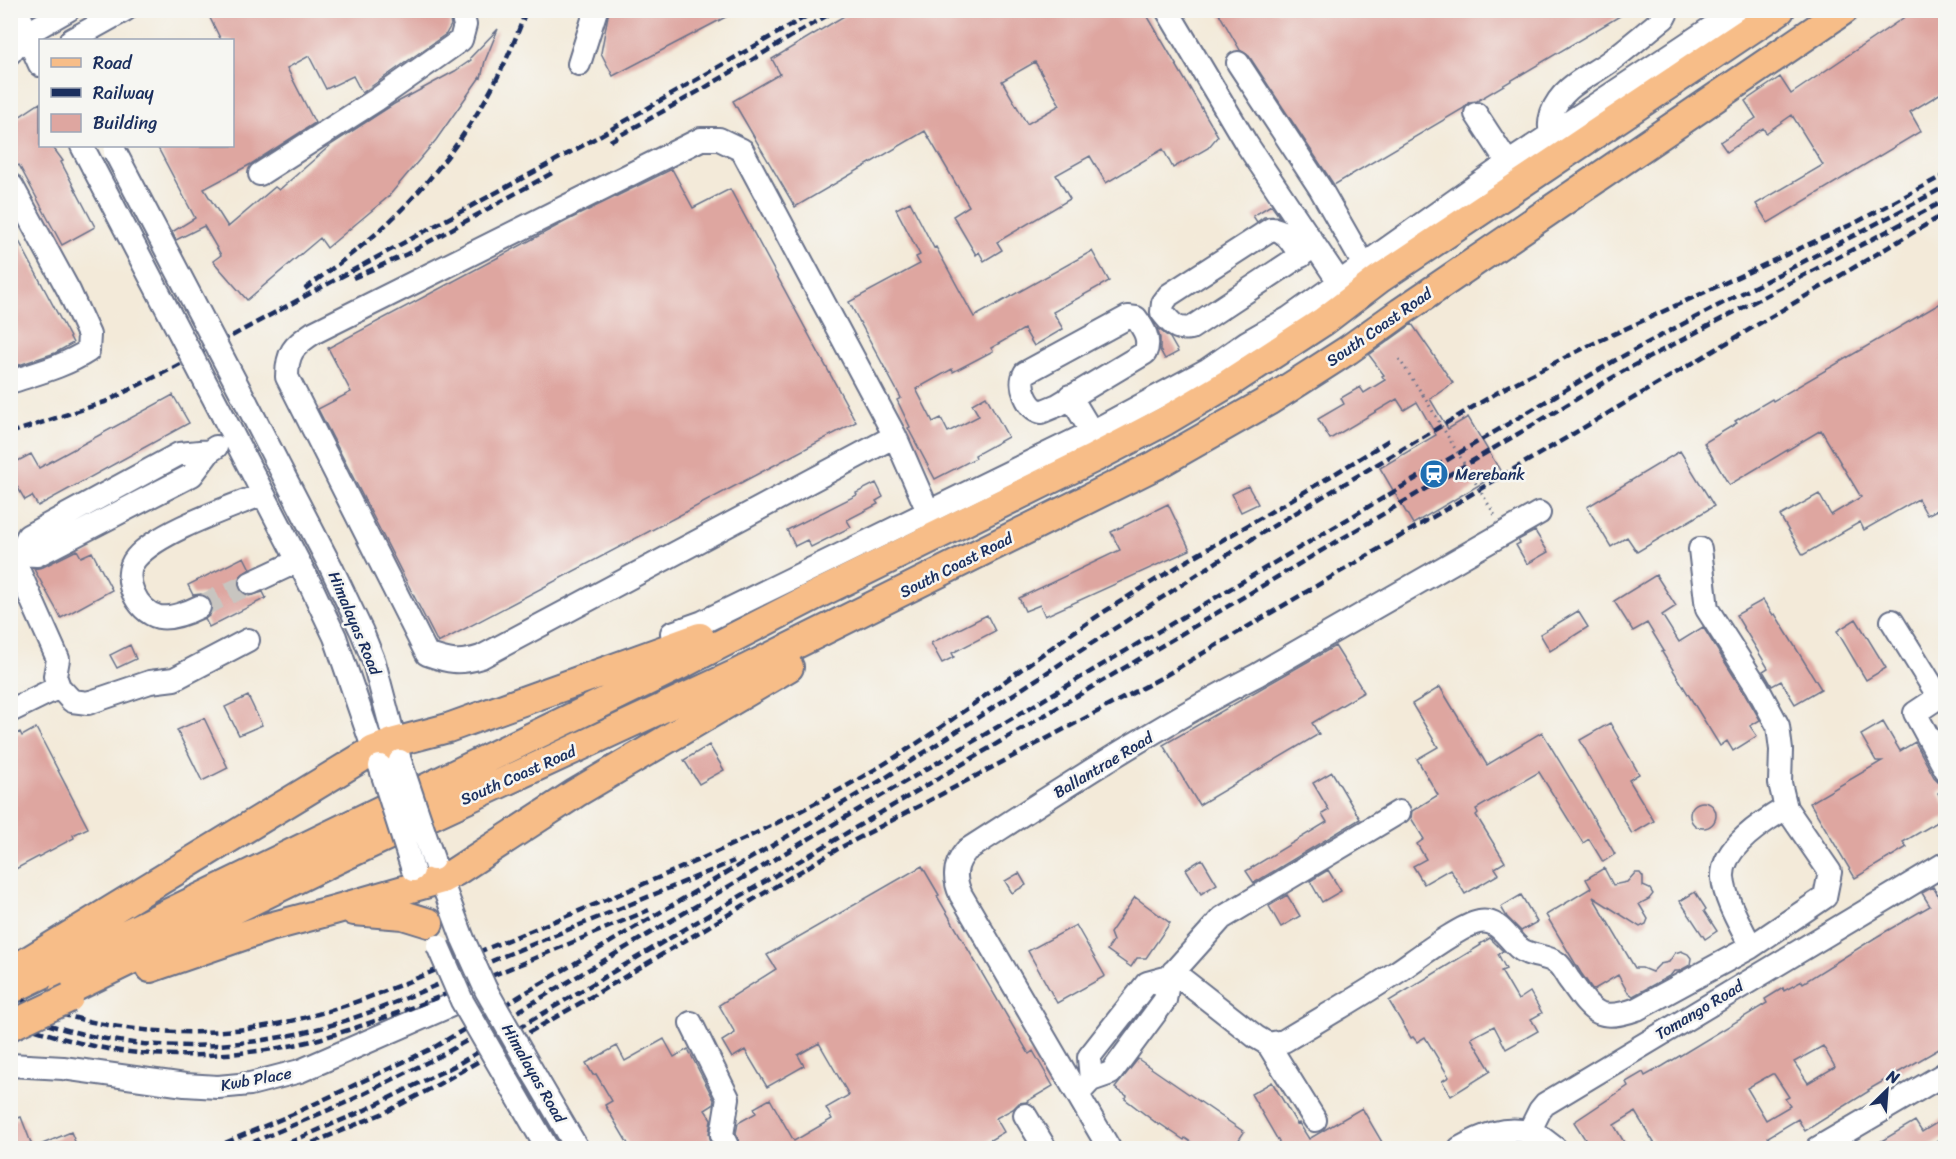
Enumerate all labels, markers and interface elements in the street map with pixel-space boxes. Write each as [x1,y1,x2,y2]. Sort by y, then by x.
legend [39,39,234,147]
text: Road [93,47,133,79]
text: Railway [93,77,155,109]
text: Building [93,107,157,139]
street label: South Coast Road [1320,279,1439,374]
station icon: Merebank [1418,458,1450,490]
place label: Merebank [1455,460,1525,489]
street label: South Coast Road [894,523,1019,606]
street label: Himalayas Road [320,566,391,681]
street label: Ballantrae Road [1047,723,1160,806]
street label: South Coast Road [455,736,582,813]
street label: Tomango Road [1649,971,1750,1048]
street label: Himalayas Road [494,1018,575,1130]
street label: Kwb Place [218,1058,294,1100]
north arrow [1857,1060,1917,1120]
text: N [1881,1061,1905,1093]

